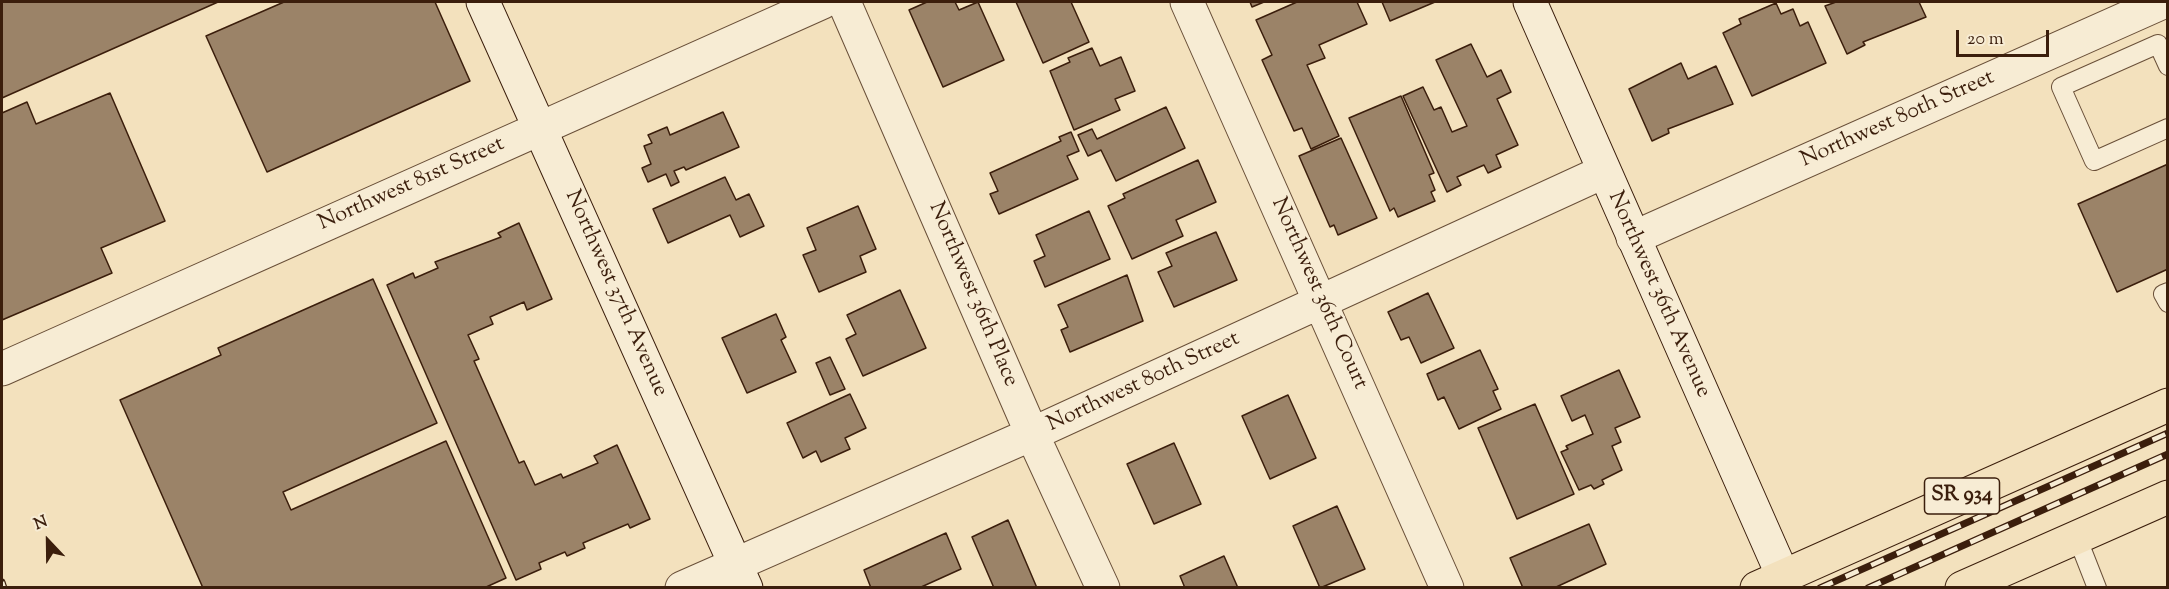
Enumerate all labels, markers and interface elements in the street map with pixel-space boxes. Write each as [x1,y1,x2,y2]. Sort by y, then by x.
scale bar [1959,18,2052,56]
text: 20 m [1967,27,2004,53]
street label: Northwest 80th Street [1797,65,1999,175]
street label: Northwest 81st Street [315,132,509,238]
street label: Northwest 37th Avenue [558,187,672,401]
street label: Northwest 36th Avenue [1601,188,1715,402]
street label: Northwest 36th Court [1264,194,1372,394]
street label: Northwest 36th Place [921,199,1023,391]
street label: Northwest 80th Street [1044,327,1244,439]
road number: SR 934 [1924,478,2000,514]
north arrow [18,511,78,571]
text: N [31,511,51,537]

